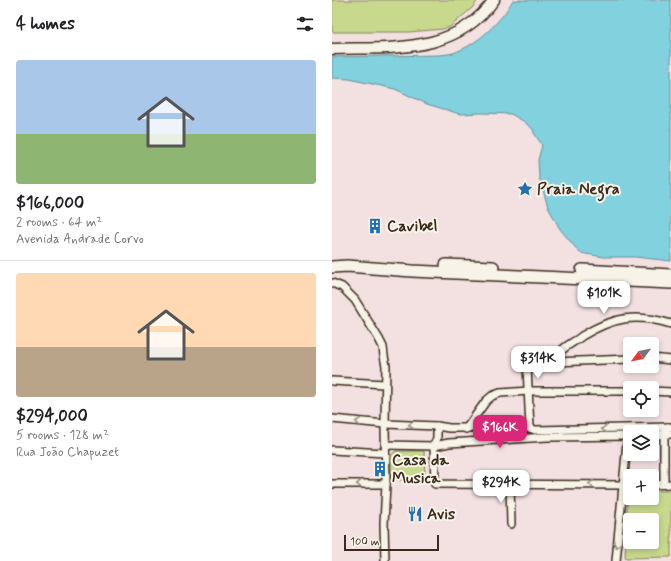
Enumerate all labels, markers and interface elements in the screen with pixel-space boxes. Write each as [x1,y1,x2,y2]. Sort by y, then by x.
text: 4 homes [16,13,75,35]
icon: filters [294,13,316,35]
icon: home [130,86,202,158]
place label: Praia Negra [537,179,620,202]
place icon: Praia Negra [516,180,534,198]
text: $166,000 [16,192,84,214]
text: 2 rooms · 64 m² [16,214,102,231]
place label: Cavibel [387,216,438,237]
building icon: Cavibel [366,217,384,235]
text: Avenida Andrade Corvo [16,231,144,248]
pin: $101K [576,281,632,315]
text: $101K [586,285,622,302]
icon: home [130,299,202,371]
north arrow [623,337,659,373]
map controls [623,337,659,549]
pin: $314K [510,346,566,380]
text: $314K [520,350,556,367]
button: locate [623,381,659,417]
text: $294,000 [16,405,88,427]
pin: $166K [472,415,528,449]
one-way arrow [355,417,361,426]
text: $166K [482,419,518,436]
one-way arrow [408,421,414,429]
one-way arrow [601,425,607,433]
button: layers [623,425,659,461]
text: 5 rooms · 128 m² [16,427,109,444]
text: Rua João Chapuzet [16,444,119,461]
place label: Casa da Musica [392,450,449,489]
building icon: Casa da Musica [371,460,389,478]
button: + [623,469,659,505]
pin: $294K [473,470,529,504]
text: $294K [482,474,520,491]
one-way arrow [356,480,362,488]
one-way arrow [588,480,594,488]
place label: Avis [427,504,455,525]
restaurant icon: Avis [406,505,424,523]
button: − [623,513,659,549]
scale bar [344,533,439,552]
text: 100 m [350,535,380,549]
one-way arrow [613,542,622,548]

